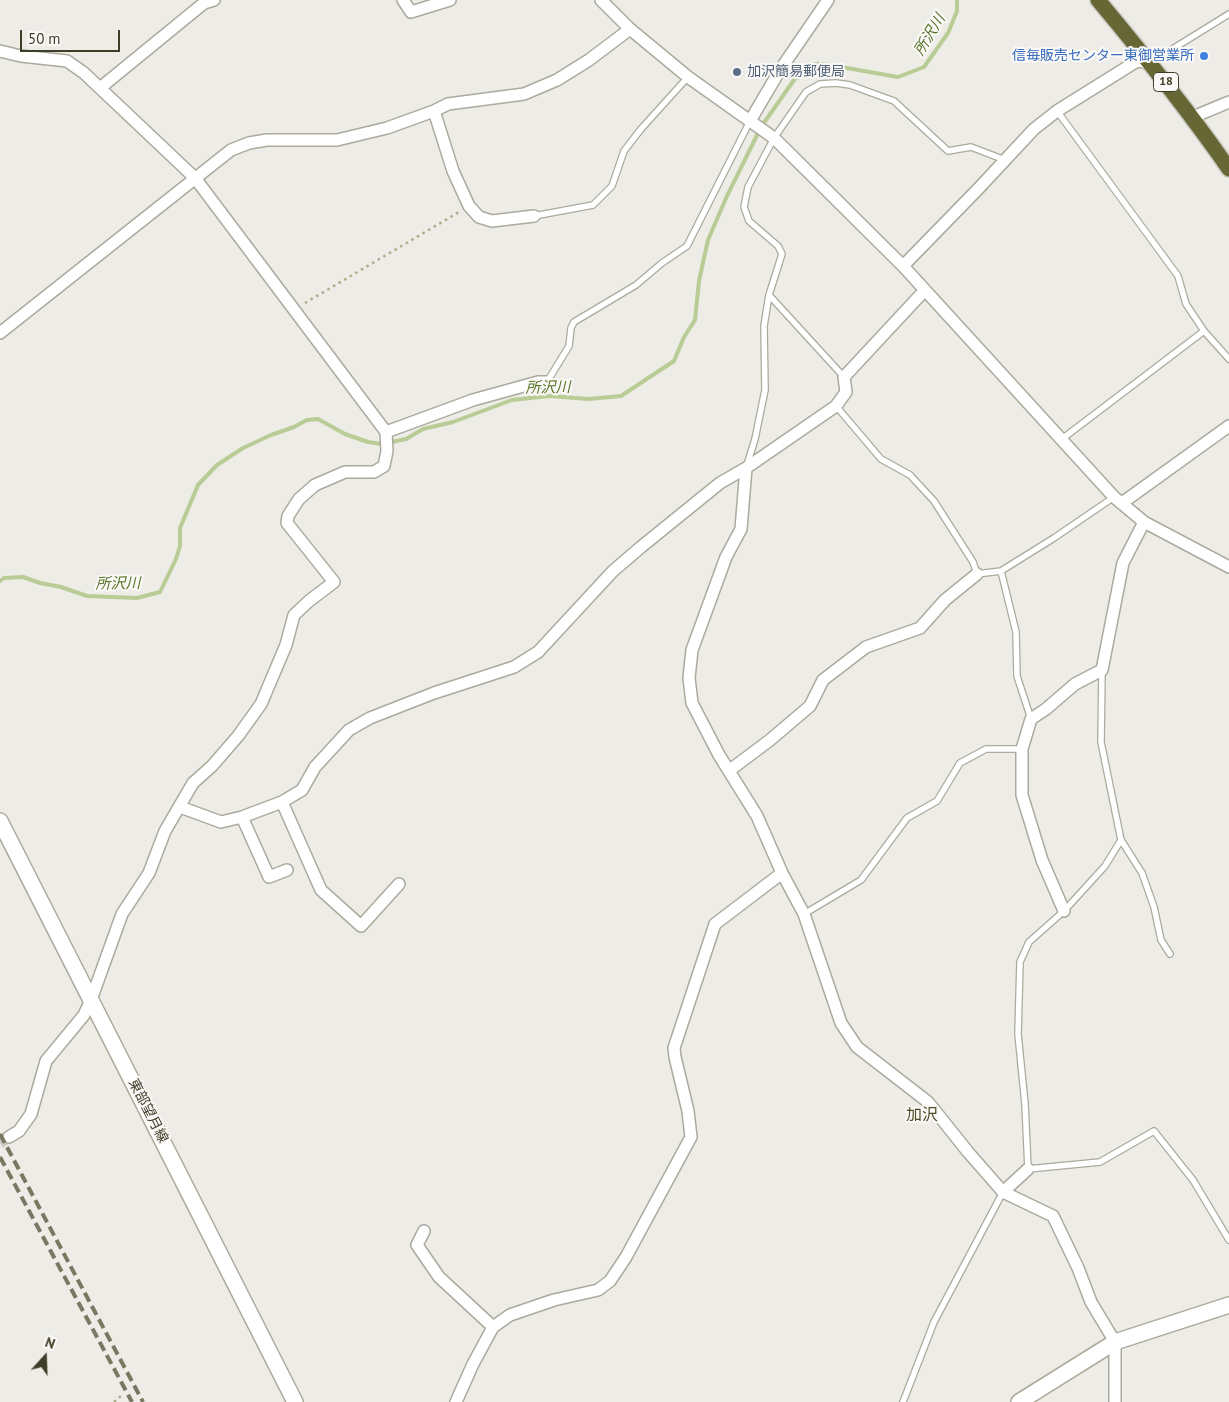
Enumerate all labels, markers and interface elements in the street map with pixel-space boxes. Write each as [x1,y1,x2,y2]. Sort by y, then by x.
water label: 所沢川 [911,11,949,59]
scale bar [22,20,122,52]
text: 50 m [28,29,61,48]
place label: 信毎販売センター東御営業所 [1012,48,1194,64]
marker: 信毎販売センター東御営業所 [1198,50,1210,62]
place label: 加沢簡易郵便局 [747,64,845,80]
marker: 加沢簡易郵便局 [731,66,743,78]
road number: 18 [1154,72,1178,91]
water label: 所沢川 [525,379,571,397]
water label: 所沢川 [95,575,141,593]
street label: 東部望月線 [125,1076,171,1146]
district label: 加沢 [906,1105,938,1125]
north arrow [20,1332,70,1382]
text: N [43,1333,58,1353]

